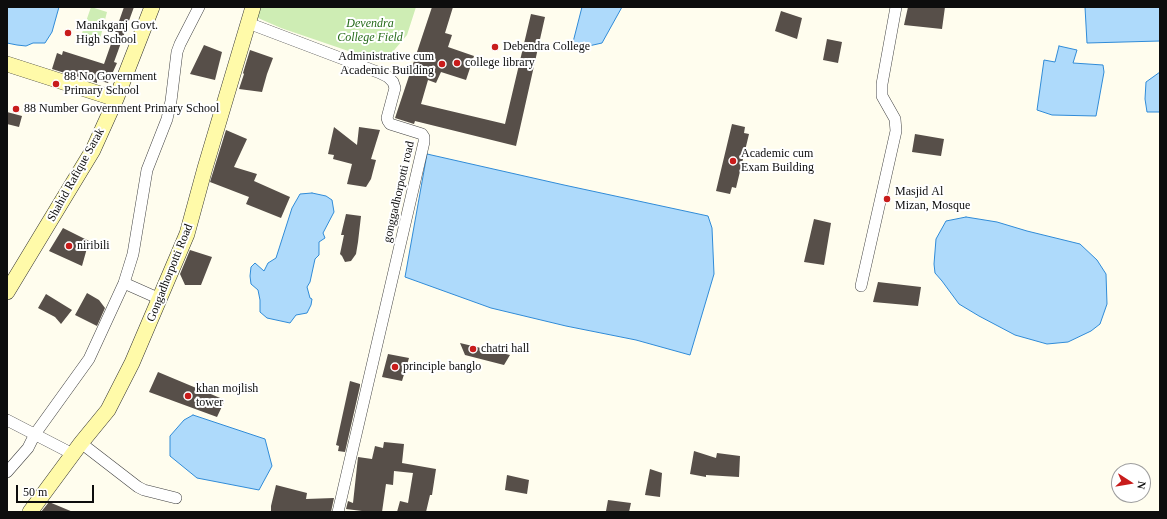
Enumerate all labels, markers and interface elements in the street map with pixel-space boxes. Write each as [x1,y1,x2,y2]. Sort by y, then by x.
park label: Devendra College Field [337,17,403,45]
place label: Manikganj Govt. High School [76,19,158,47]
marker: Manikganj Govt. High School [63,28,73,38]
place label: Debendra College [503,40,590,54]
marker: Debendra College [490,42,500,52]
place label: Administrative cum Academic Building [338,50,434,78]
place label: college library [465,56,535,70]
marker: college library [452,58,462,68]
marker: Administrative cum Academic Building [437,59,447,69]
place label: 88 No Government Primary School [64,70,157,98]
marker: 88 No Government Primary School [51,79,61,89]
place label: 88 Number Government Primary School [24,102,219,116]
marker: 88 Number Government Primary School [11,104,21,114]
street label: Shahid Rafique Sarak [44,126,108,224]
street label: gonggadhorpotti road [380,140,418,244]
place label: Academic cum Exam Building [741,147,814,175]
marker: Academic cum Exam Building [728,156,738,166]
place label: Masjid Al Mizan, Mosque [895,185,970,213]
marker: Masjid Al Mizan, Mosque [882,194,892,204]
street label: Gongadhorpotti Road [144,222,196,324]
place label: niribili [77,239,110,253]
marker: niribili [64,241,74,251]
place label: chatri hall [481,342,529,356]
marker: chatri hall [468,344,478,354]
place label: principle banglo [403,360,481,374]
marker: principle banglo [390,362,400,372]
place label: khan mojlish tower [196,382,258,410]
marker: khan mojlish tower [183,391,193,401]
north arrow [1111,463,1151,503]
scale bar [18,477,96,503]
text: N [1135,480,1148,490]
text: 50 m [23,485,47,499]

